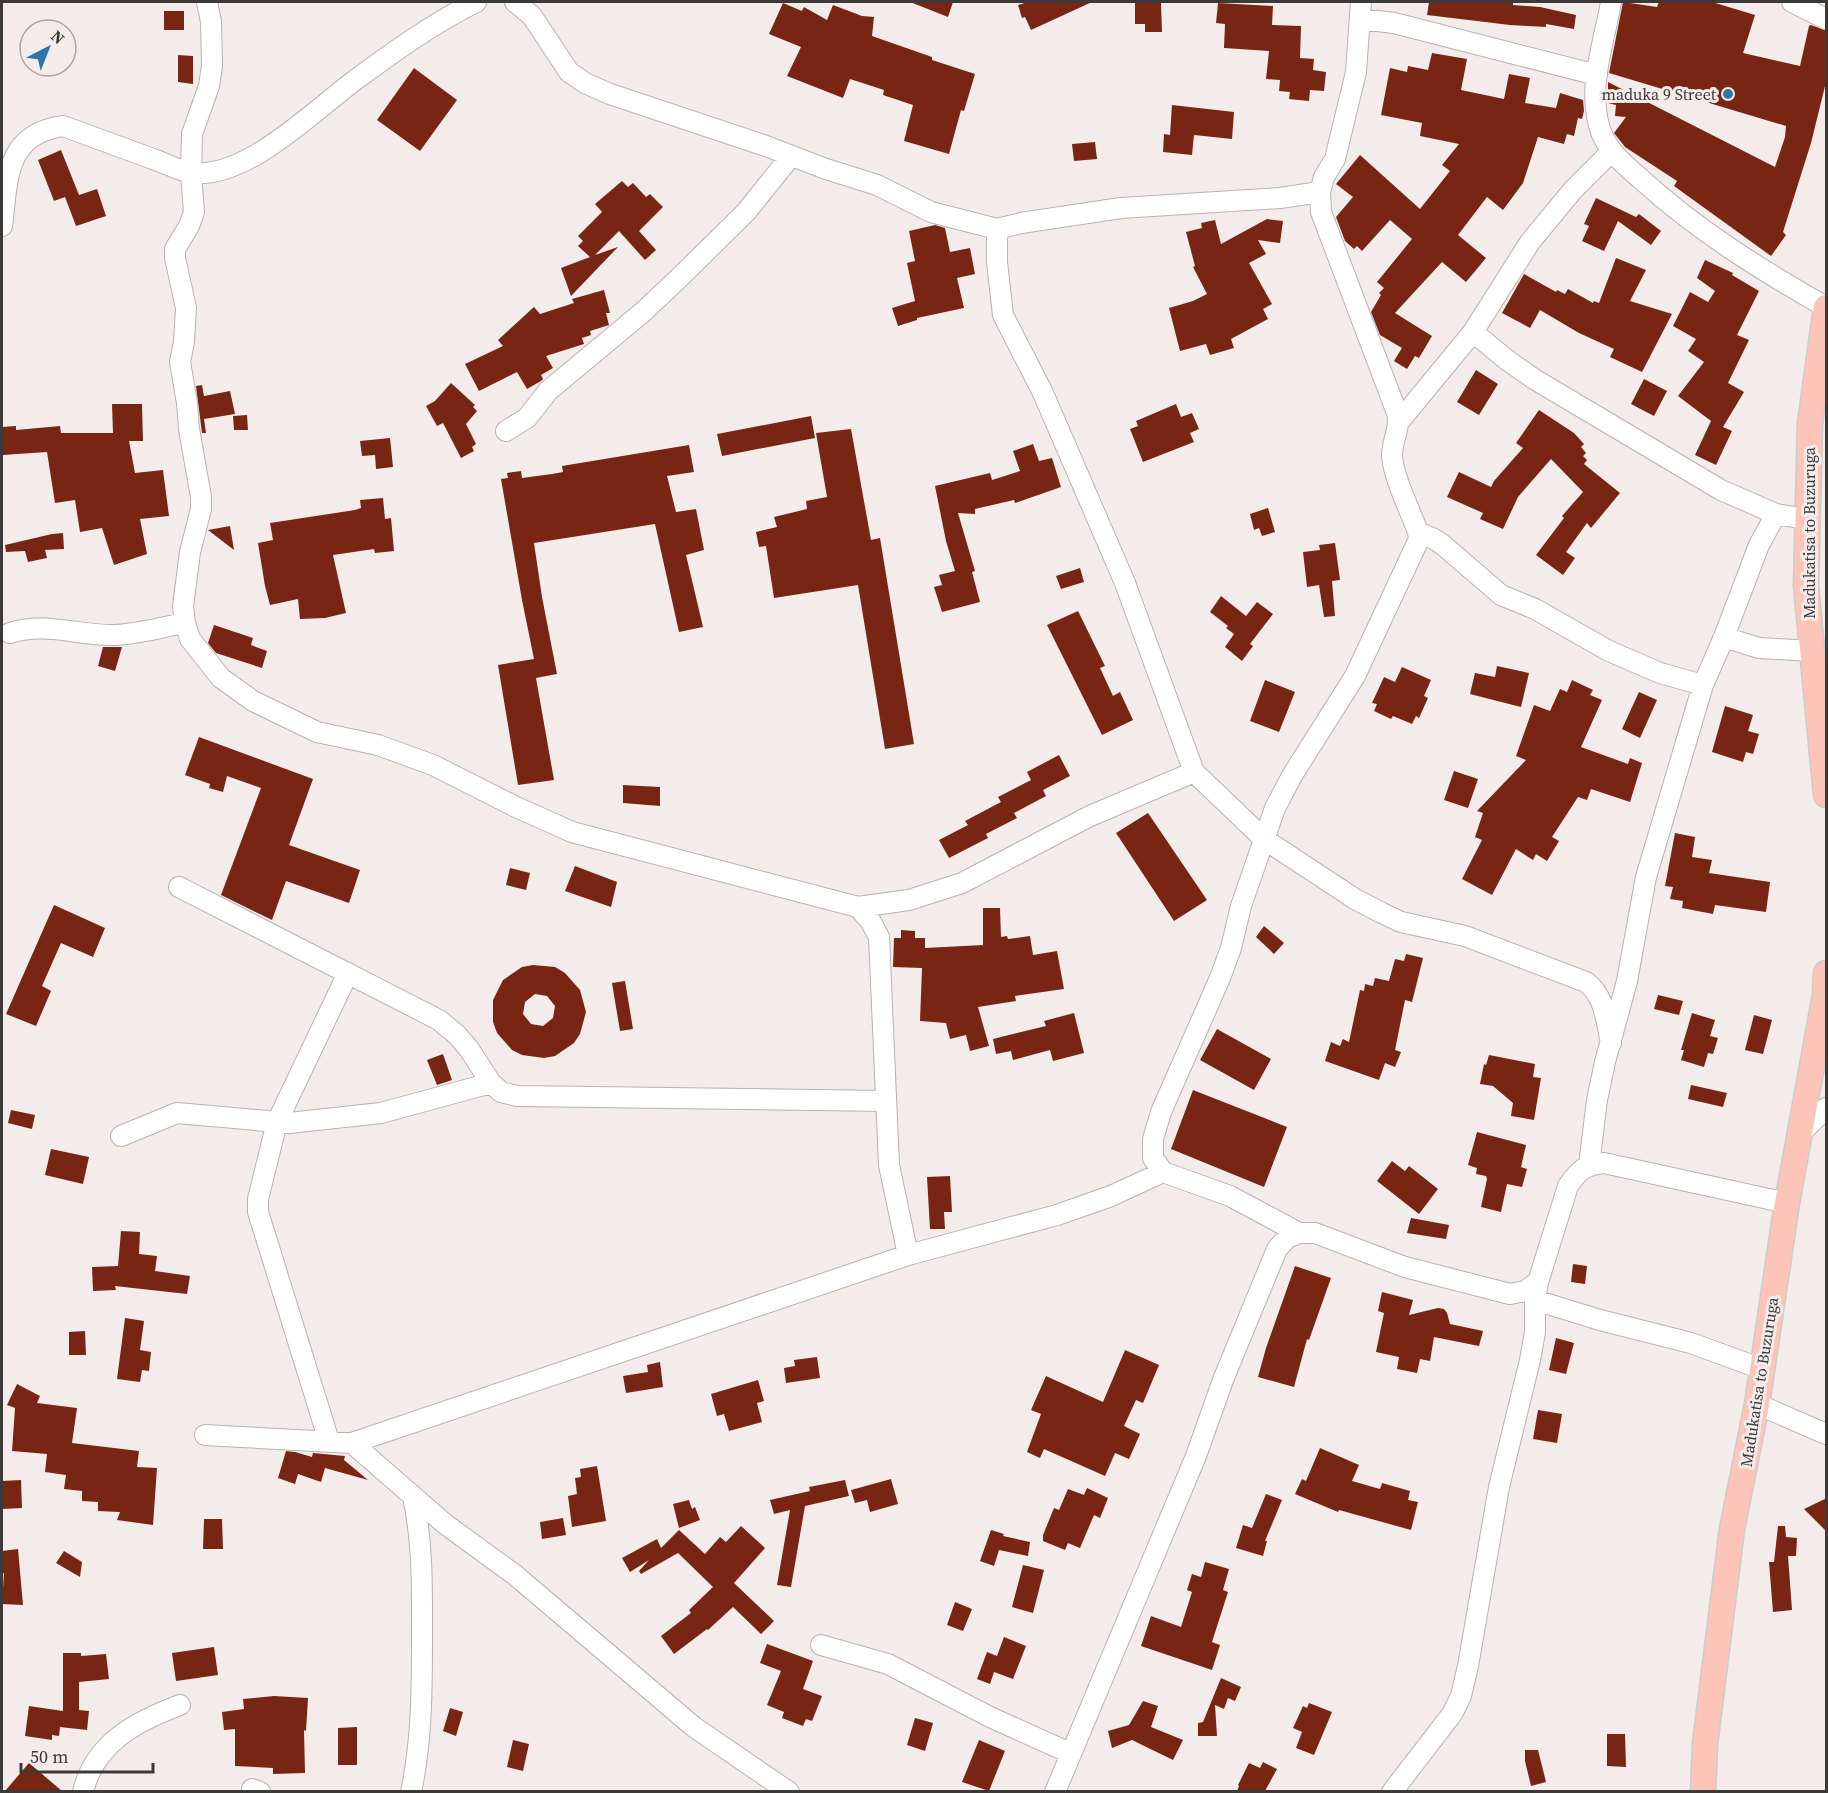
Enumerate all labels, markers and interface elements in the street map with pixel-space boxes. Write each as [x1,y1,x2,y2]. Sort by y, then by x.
north arrow [18,18,78,78]
text: N [46,25,70,49]
place label: maduka 9 Street [1601,83,1717,105]
marker: maduka 9 Street [1721,87,1735,101]
street label: Madukatisa to Buzuruga [1798,446,1820,619]
street label: Madukatisa to Buzuruga [1735,1295,1783,1468]
scale bar [21,1736,153,1774]
text: 50 m [30,1744,68,1769]

